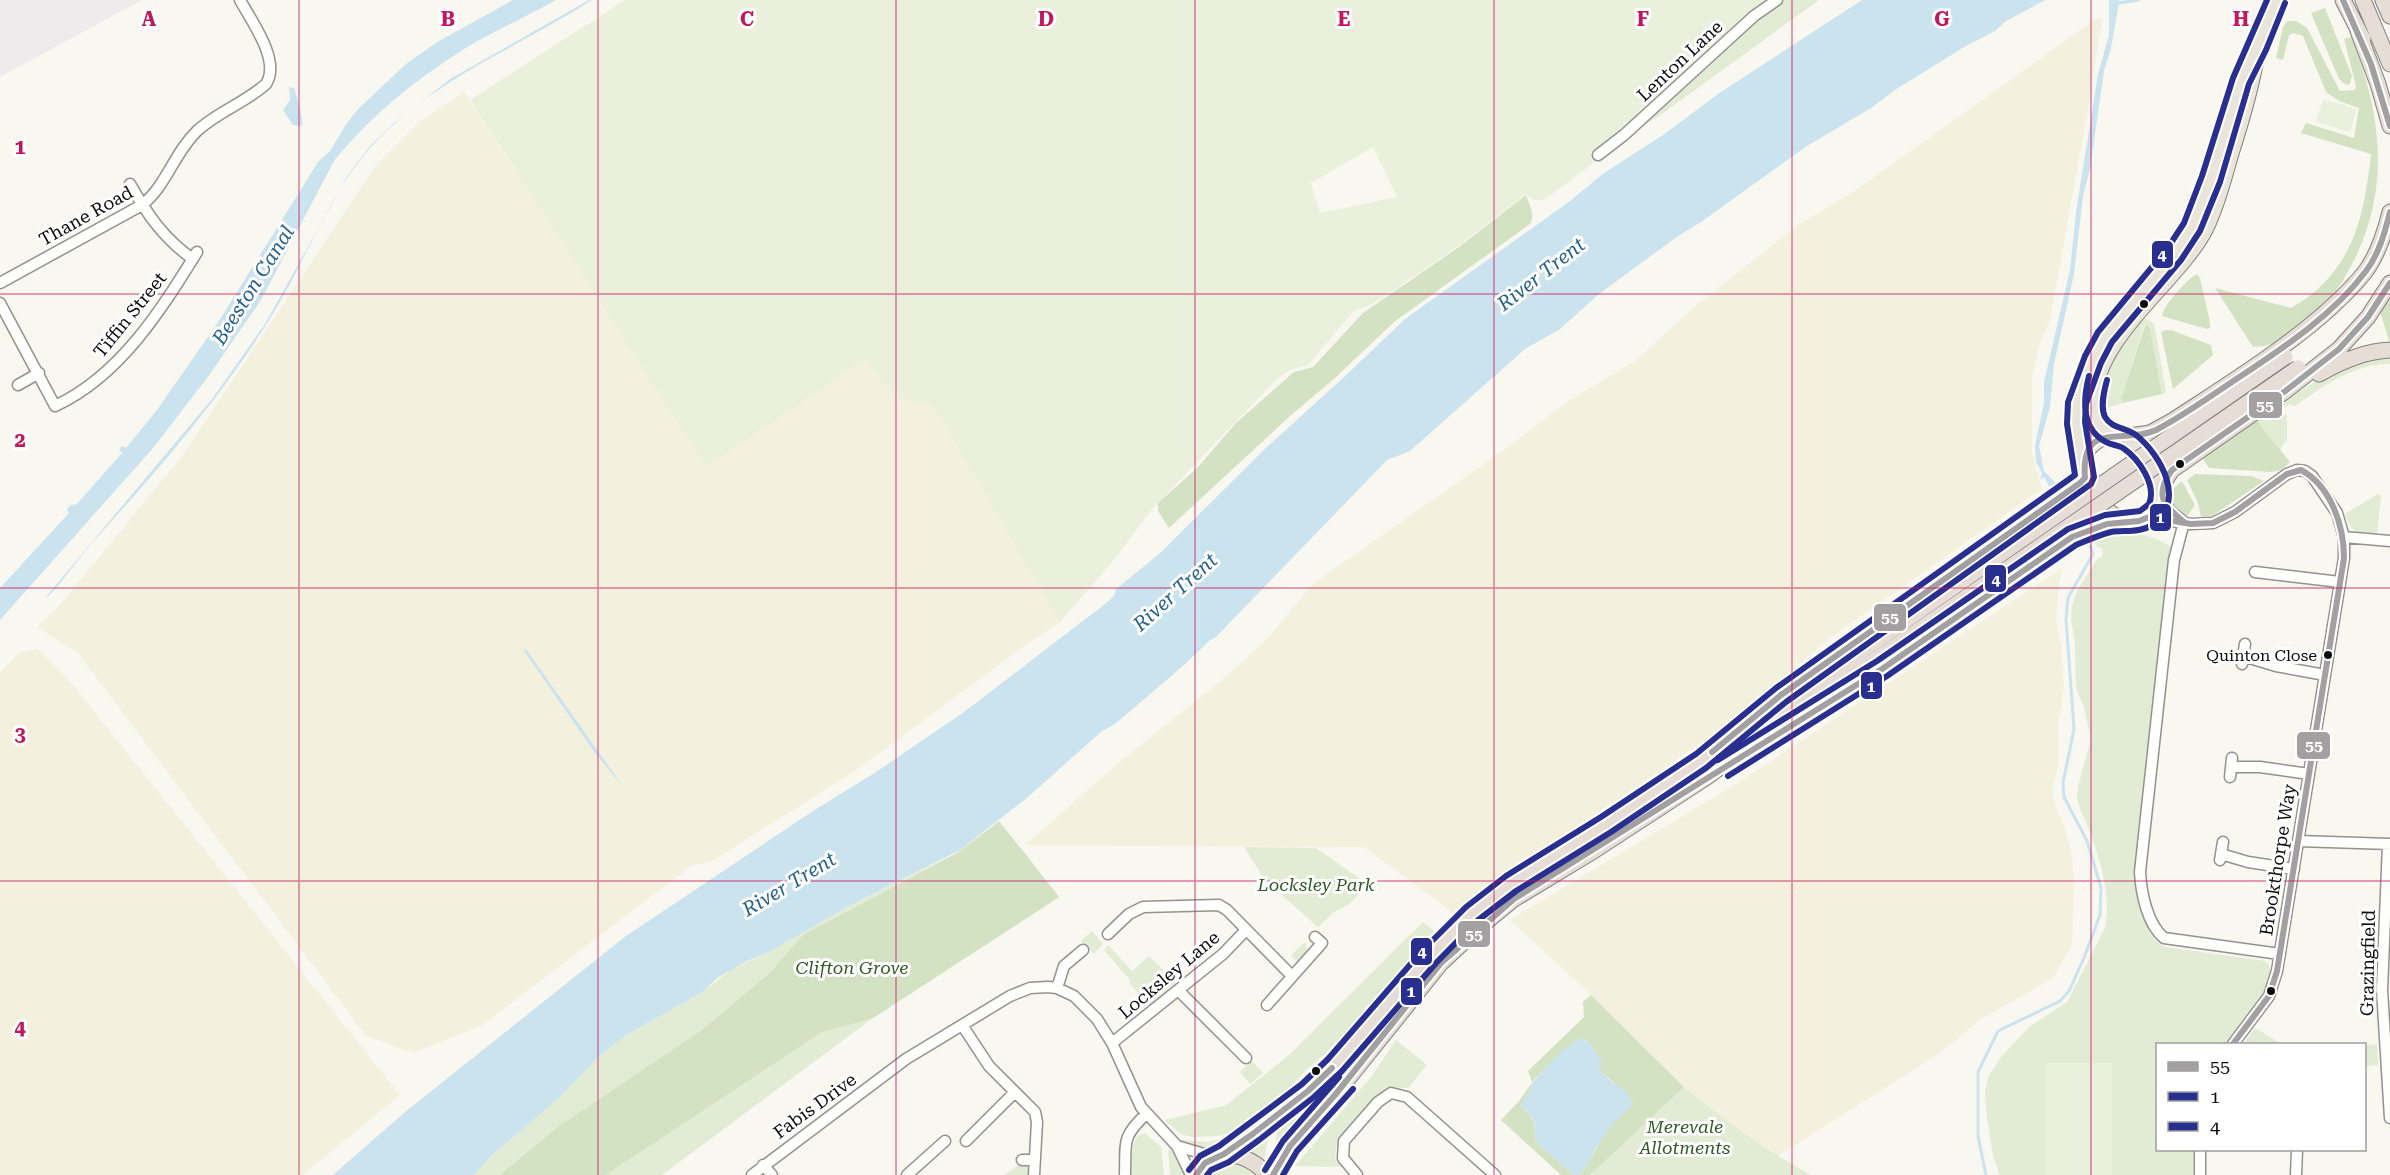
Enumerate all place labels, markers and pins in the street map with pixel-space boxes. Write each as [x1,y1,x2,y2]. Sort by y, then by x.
unlabelled marker [2138,298,2150,310]
unlabelled marker [2174,458,2186,470]
place label: Quinton Close [2206,646,2317,665]
marker: Quinton Close [2322,649,2334,661]
unlabelled marker [2265,985,2277,997]
unlabelled marker [1310,1065,1322,1077]

